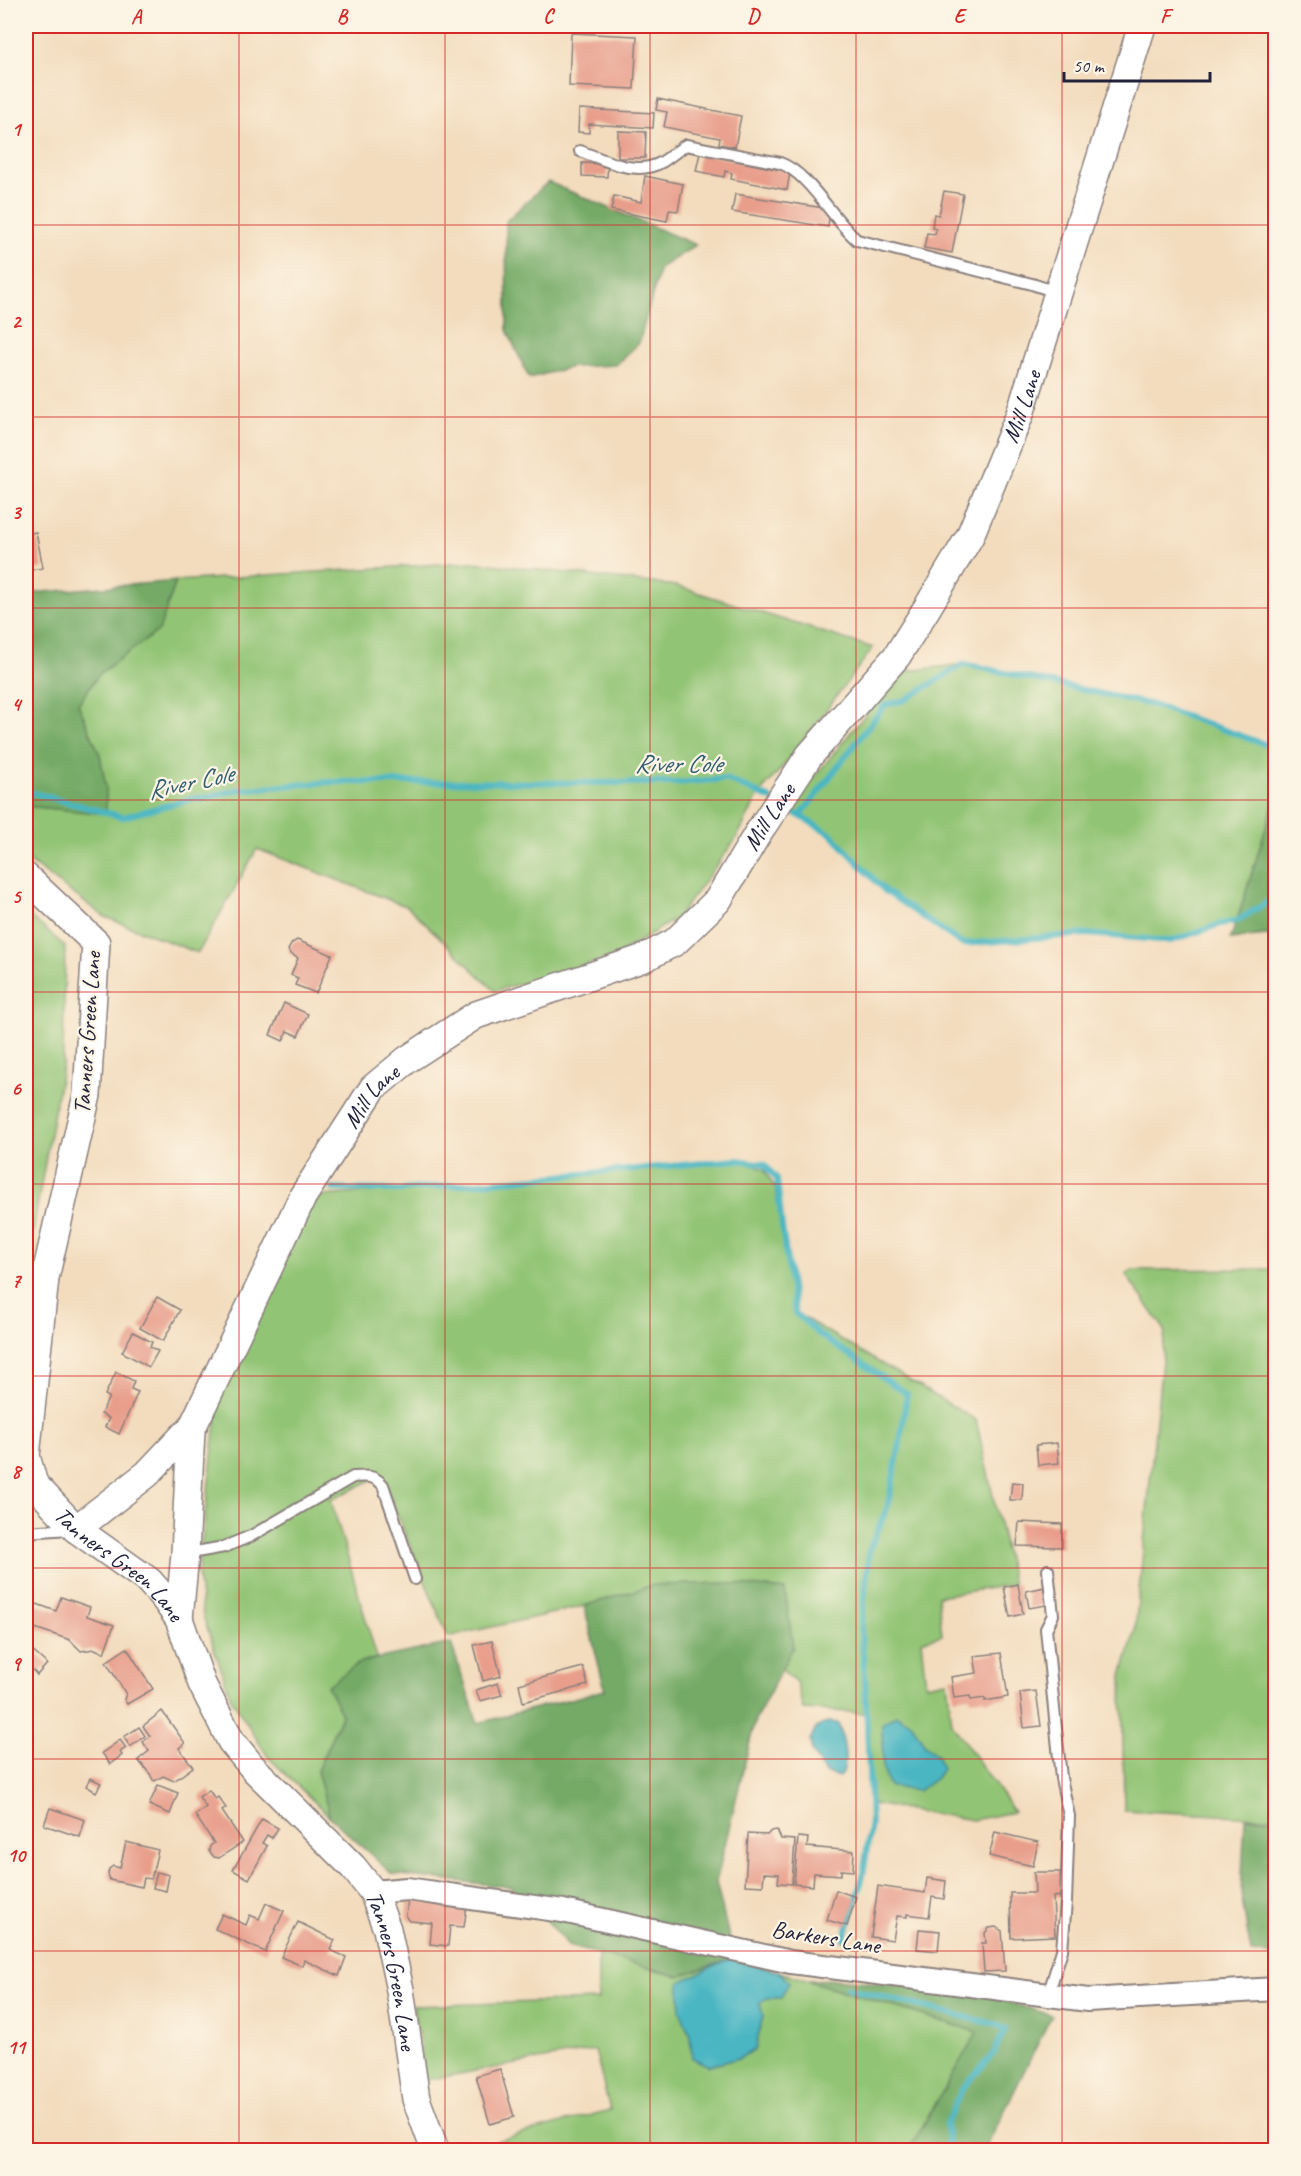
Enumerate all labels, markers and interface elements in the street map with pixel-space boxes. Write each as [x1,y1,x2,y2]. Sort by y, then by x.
text: A [131,4,143,29]
text: B [337,4,349,29]
text: C [543,4,555,29]
text: D [747,4,761,29]
text: E [954,4,968,29]
text: F [1160,4,1174,29]
scale bar [1064,45,1210,83]
text: 50 m [1073,55,1106,77]
text: 1 [12,117,23,142]
text: 2 [12,309,23,334]
street label: Mill Lane [995,365,1048,447]
text: 3 [12,500,23,525]
text: 4 [12,692,24,717]
water label: River Cole [635,747,726,780]
water label: River Cole [144,756,240,807]
street label: Mill Lane [736,776,803,856]
text: 5 [12,884,23,909]
street label: Tanners Green Lane [66,949,108,1115]
street label: Mill Lane [336,1056,407,1134]
text: 6 [11,1076,22,1101]
text: 7 [12,1268,23,1293]
text: 8 [12,1459,24,1484]
street label: Tanners Green Lane [48,1500,192,1629]
text: 9 [12,1651,23,1676]
text: 10 [7,1843,27,1868]
street label: Tanners Green Lane [359,1887,424,2055]
street label: Barkers Lane [770,1914,885,1961]
text: 11 [7,2035,27,2060]

